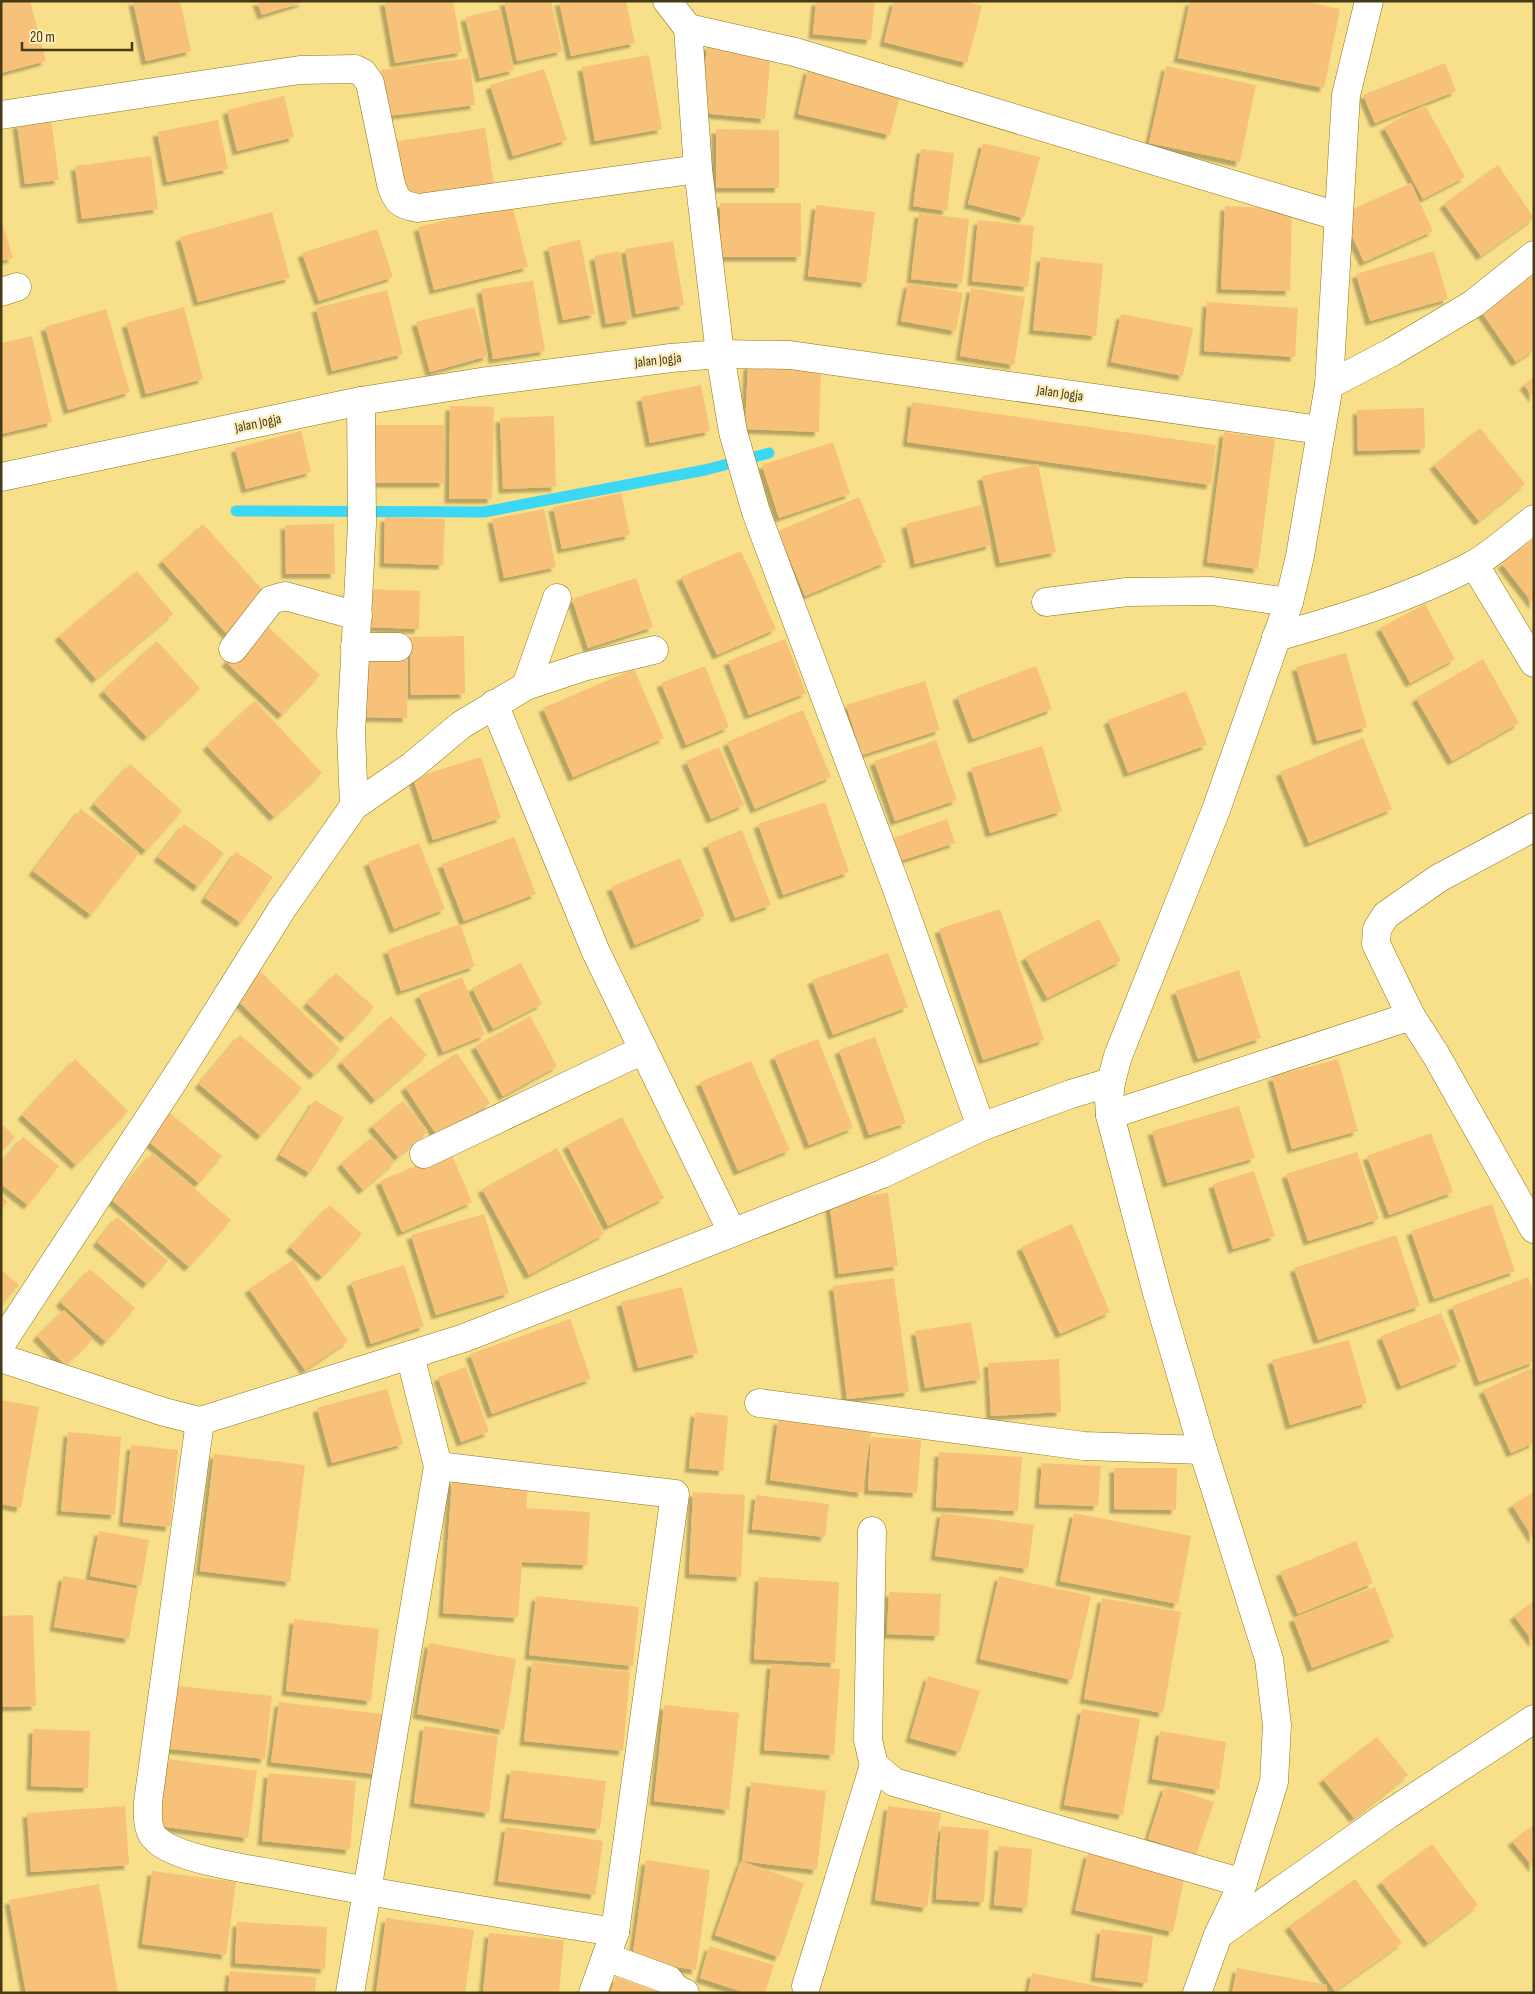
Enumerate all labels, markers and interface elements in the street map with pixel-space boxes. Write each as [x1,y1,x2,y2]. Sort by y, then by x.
scale bar [22,20,132,52]
text: 20 m [30,28,55,47]
street label: Jalan Jogja [633,349,682,371]
street label: Jalan Jogja [1035,381,1084,405]
street label: Jalan Jogja [232,410,283,436]

